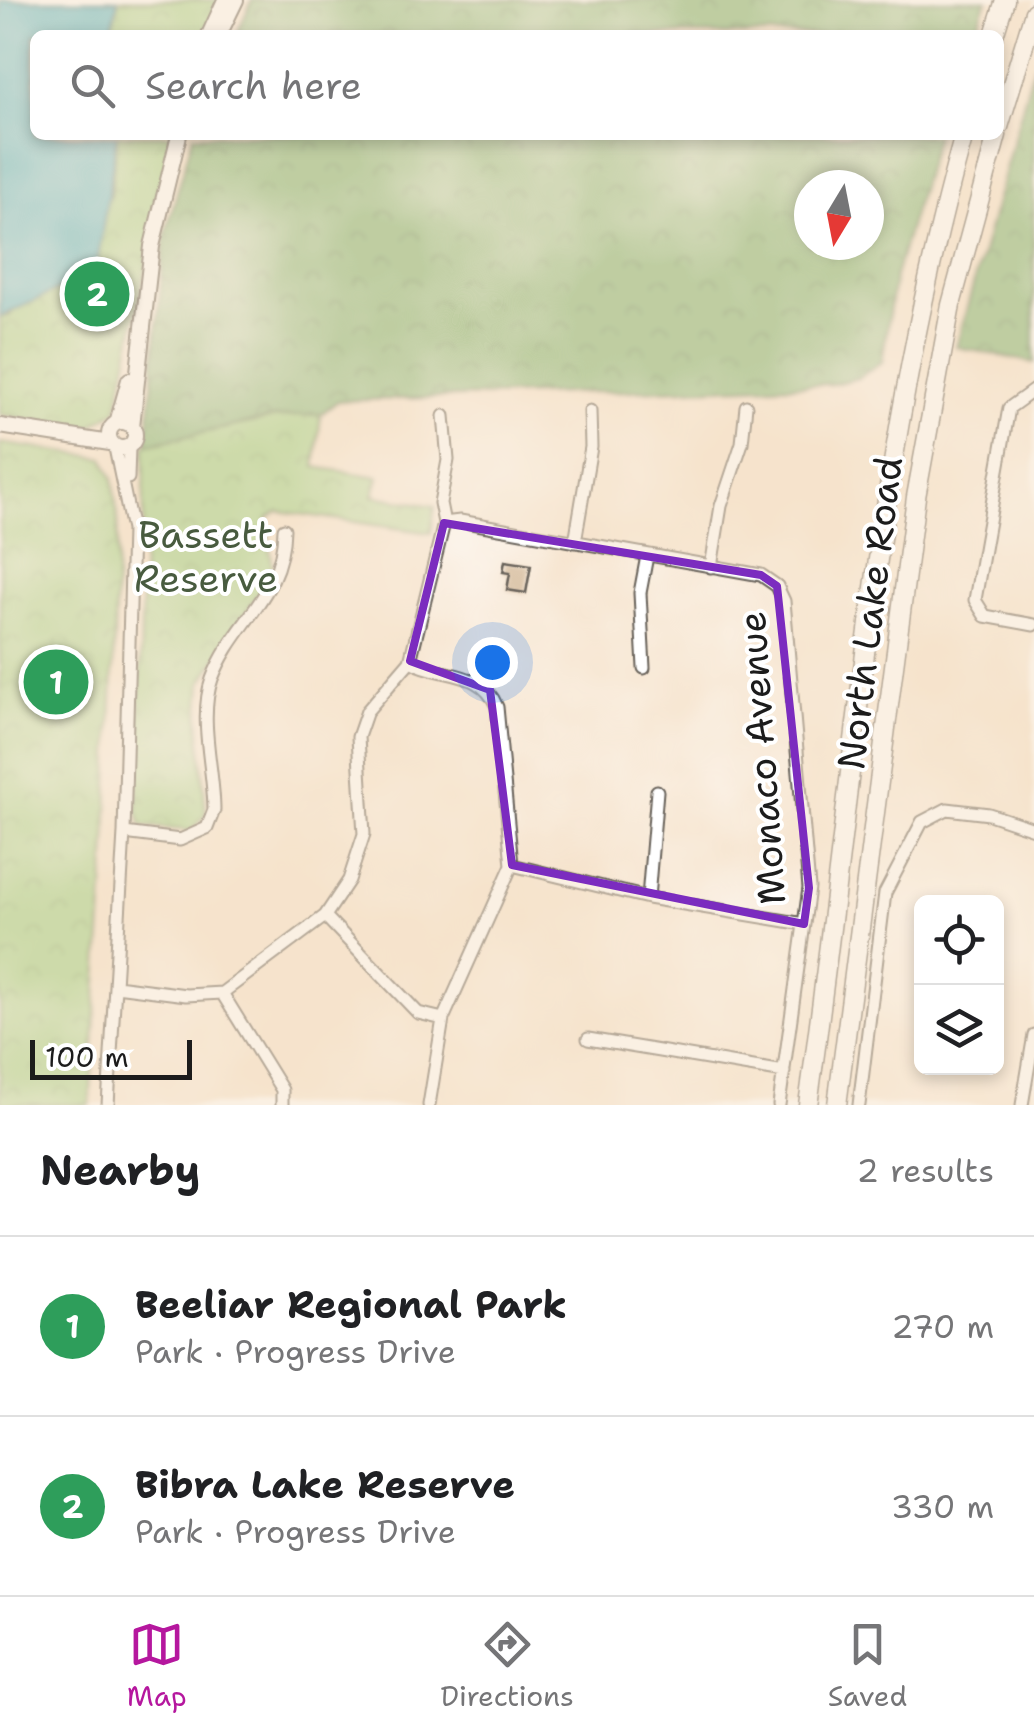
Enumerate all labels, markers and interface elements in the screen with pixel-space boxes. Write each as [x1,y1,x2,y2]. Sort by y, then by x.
search box [30,30,1004,140]
icon: search [65,58,120,113]
text: Search here [145,60,362,111]
north arrow [794,170,884,260]
pin: 2 [64,256,130,332]
street label: North Lake Road [825,453,914,772]
park label: Bassett Reserve [134,509,278,604]
street label: Monaco Avenue [726,610,797,906]
your location [467,637,518,688]
pin: 1 [23,644,88,720]
map controls [914,895,1004,1075]
button: locate [914,895,1004,985]
button: layers [914,985,1004,1075]
scale bar [30,1035,192,1080]
text: 100 m [45,1038,129,1076]
text: Nearby [40,1142,200,1198]
text: 2 results [857,1149,994,1192]
text: Beeliar Regional Park [135,1279,567,1330]
text: 1 [65,1305,80,1348]
text: 270 m [891,1305,994,1348]
text: Park · Progress Drive [135,1330,456,1373]
text: Bibra Lake Reserve [135,1459,515,1510]
text: 2 [61,1485,84,1528]
text: 330 m [891,1485,994,1528]
text: Park · Progress Drive [135,1510,456,1553]
tab: Map [127,1617,187,1715]
tab: Directions [440,1617,574,1715]
tab: Saved [828,1617,907,1715]

